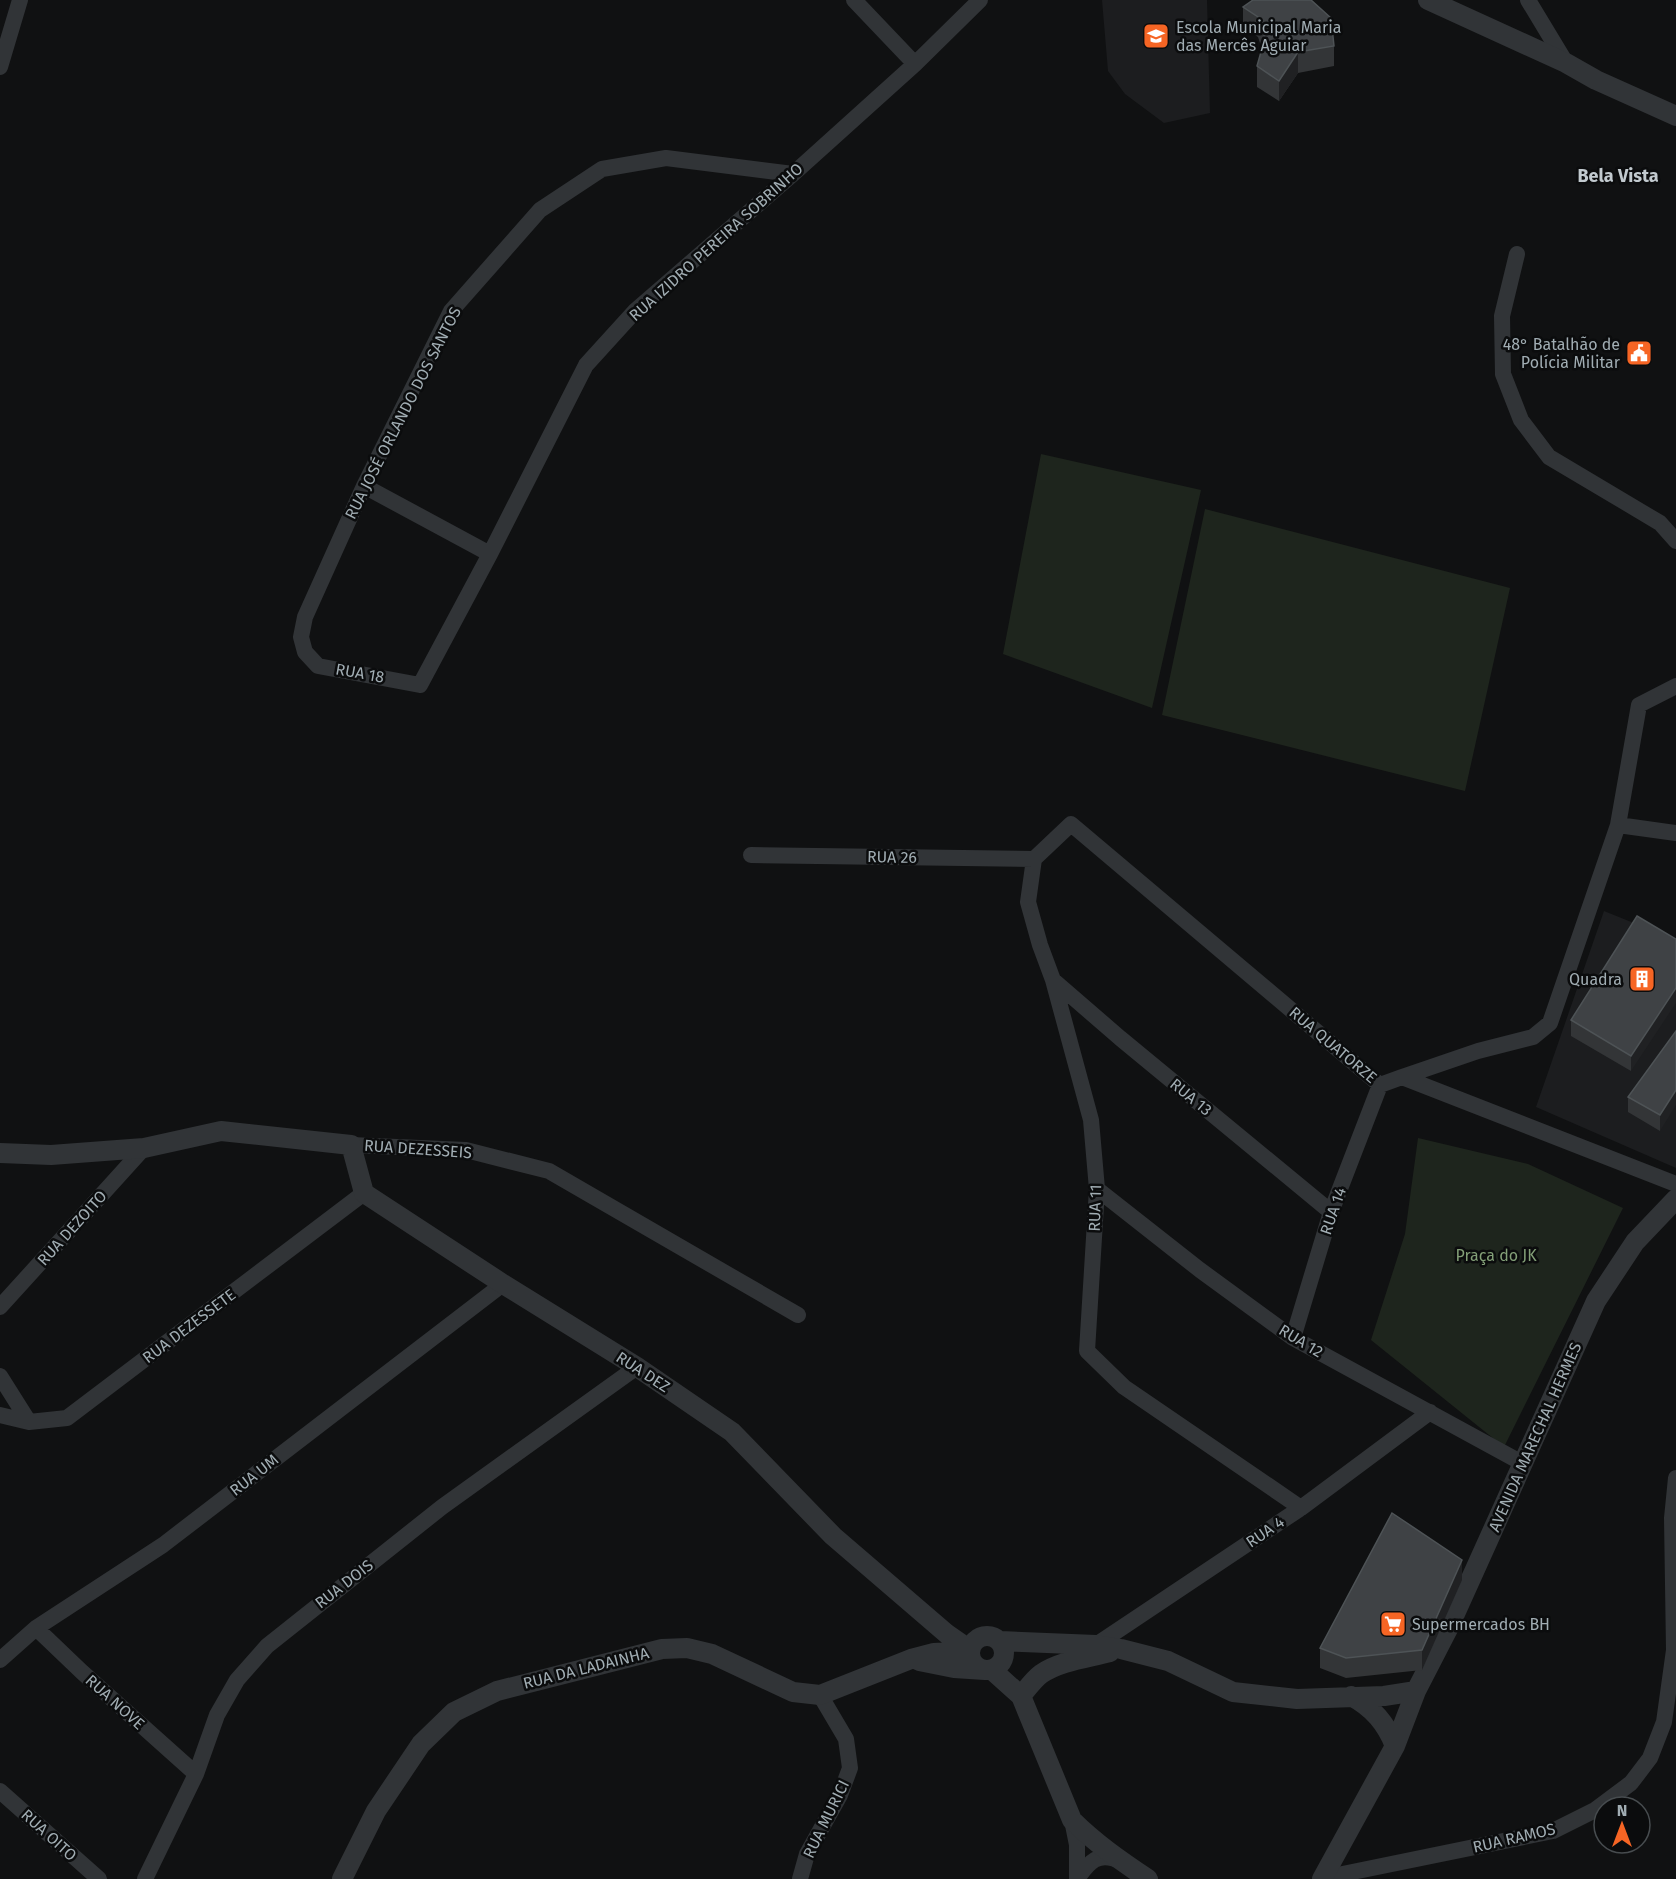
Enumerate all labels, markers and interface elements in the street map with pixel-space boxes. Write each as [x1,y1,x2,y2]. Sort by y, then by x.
place label: Escola Municipal Maria das Mercês Aguiar [1176,18,1341,55]
school or university icon: Escola Municipal Maria das Mercês Aguiar [1141,21,1171,51]
street label: RUA IZIDRO PEREIRA SOBRINHO [625,159,807,325]
district label: Bela Vista [1577,165,1659,187]
street label: RUA JOSÉ ORLANDO DOS SANTOS [340,303,465,522]
place label: 48° Batalhão de Polícia Militar [1503,335,1621,372]
public building icon: 48° Batalhão de Polícia Militar [1624,338,1654,368]
street label: RUA 18 [334,659,386,687]
street label: RUA 26 [867,847,917,867]
building icon: Quadra [1627,964,1657,994]
place label: Quadra [1569,970,1622,989]
street label: RUA QUATORZE [1285,1003,1381,1087]
street label: RUA 13 [1166,1074,1216,1120]
street label: RUA DEZESSEIS [363,1136,473,1162]
street label: RUA 11 [1085,1184,1105,1232]
street label: RUA 14 [1316,1184,1350,1237]
street label: RUA DEZOITO [33,1186,111,1270]
park label: Praça do JK [1455,1246,1537,1266]
street label: RUA DEZESSETE [139,1285,239,1367]
street label: RUA 12 [1275,1320,1327,1362]
street label: AVENIDA MARECHAL HERMES [1485,1339,1586,1535]
street label: RUA DEZ [612,1348,674,1396]
street label: RUA UM [226,1450,282,1500]
street label: RUA 4 [1242,1512,1288,1552]
street label: RUA DOIS [311,1555,377,1612]
supermarket icon: Supermercados BH [1378,1609,1408,1639]
place label: Supermercados BH [1412,1615,1550,1634]
street label: RUA DA LADAINHA [521,1643,652,1693]
street label: RUA NOVE [82,1671,148,1733]
street label: RUA MURICI [799,1777,853,1861]
north arrow [1592,1795,1652,1855]
text: N [1617,1801,1627,1820]
street label: RUA OITO [17,1805,81,1865]
street label: RUA RAMOS [1471,1819,1557,1857]

